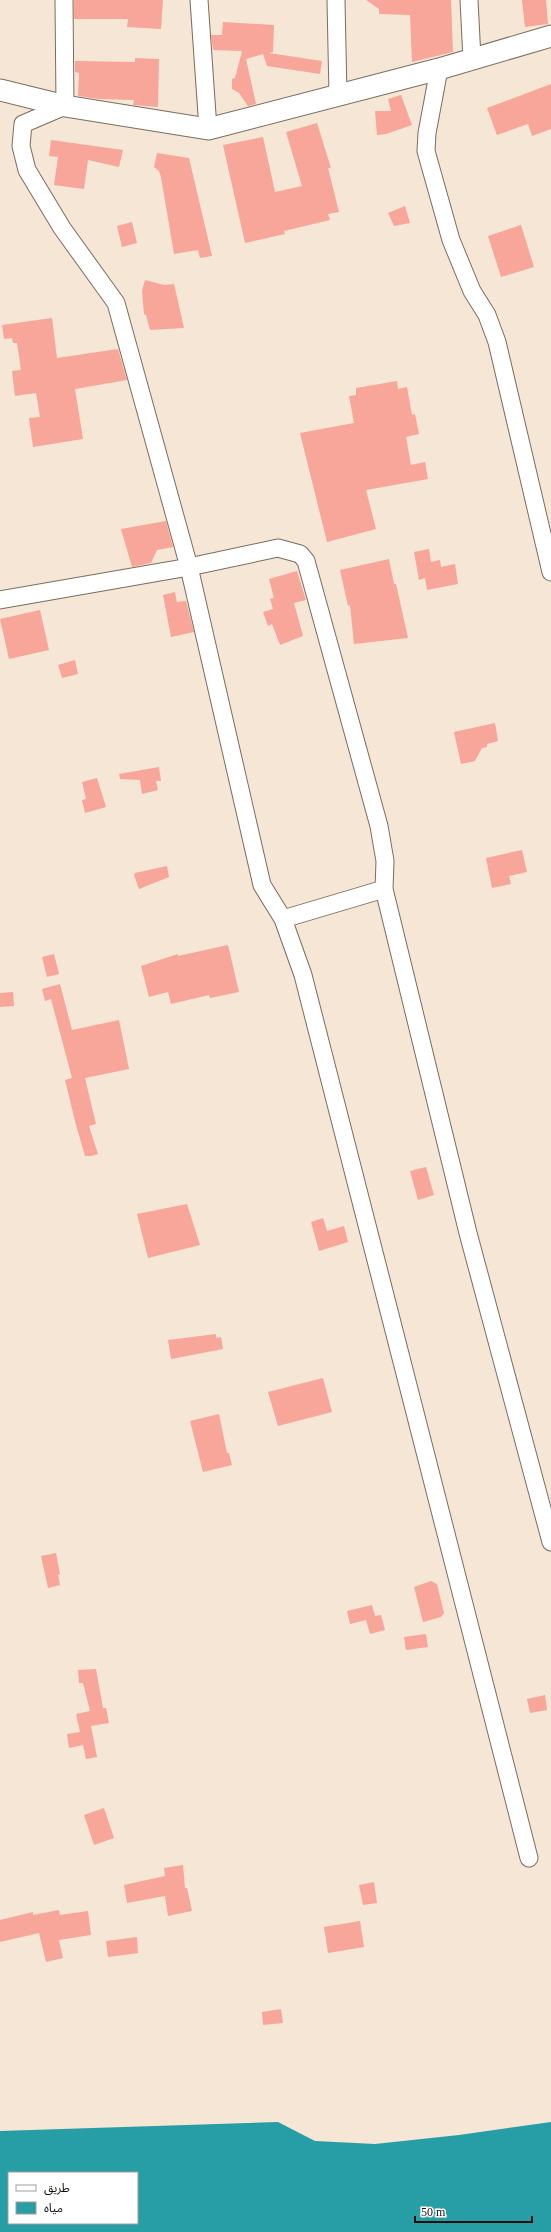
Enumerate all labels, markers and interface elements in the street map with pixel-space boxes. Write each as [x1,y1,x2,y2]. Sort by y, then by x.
legend [8,2172,138,2224]
text: طريق [44,2181,70,2196]
scale bar [415,2198,532,2224]
text: مياه [44,2201,63,2215]
text: 50 m [421,2205,446,2219]

